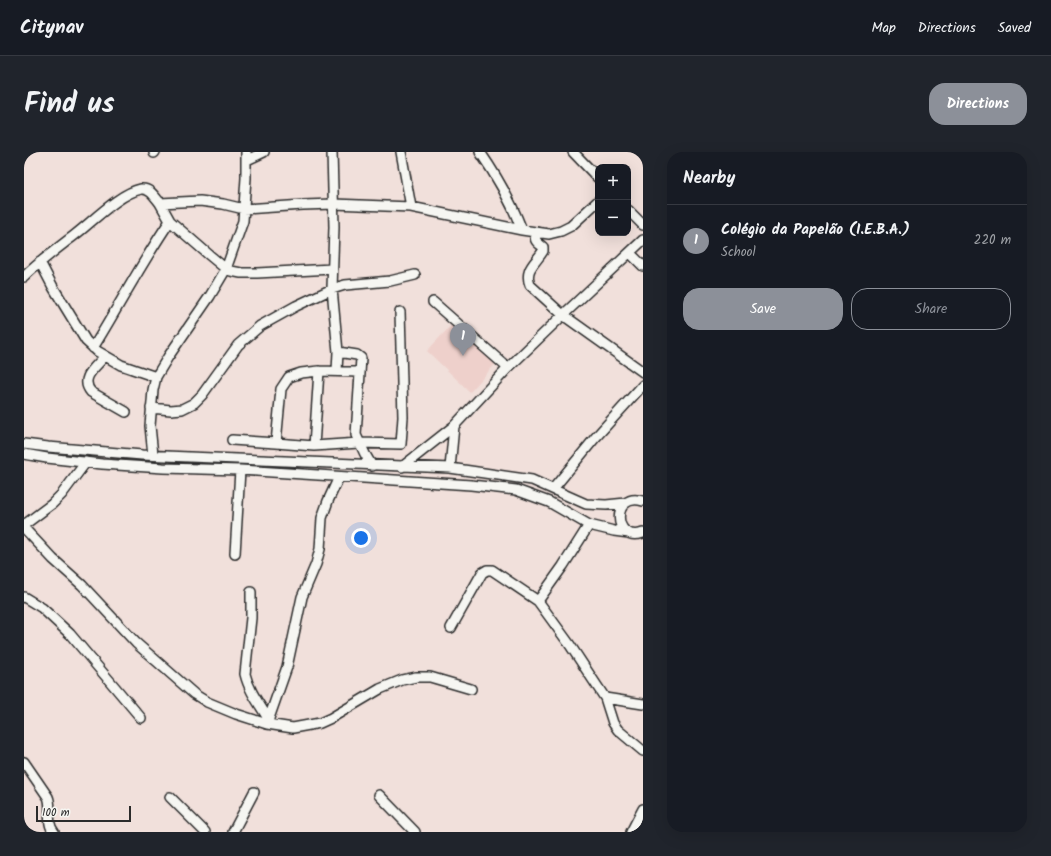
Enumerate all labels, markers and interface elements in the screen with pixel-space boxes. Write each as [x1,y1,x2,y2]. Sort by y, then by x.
text: Citynav [20,13,83,43]
text: Map [871,17,896,39]
text: Directions [918,17,976,39]
text: Saved [998,17,1031,39]
text: Find us [24,82,115,127]
button: Directions [929,83,1027,125]
map controls [595,164,631,236]
button: + [595,164,631,200]
text: Nearby [683,165,735,192]
button: − [595,200,631,236]
text: Colégio da Papelão (I.E.B.A.) [721,218,910,242]
text: 1 [694,230,698,251]
text: 220 m [974,230,1011,251]
text: School [721,242,756,263]
button: Save [683,288,843,330]
button: Share [851,288,1011,330]
pin: 1 [450,323,476,356]
your location [351,528,371,548]
scale bar [36,804,131,823]
text: 100 m [42,804,70,822]

